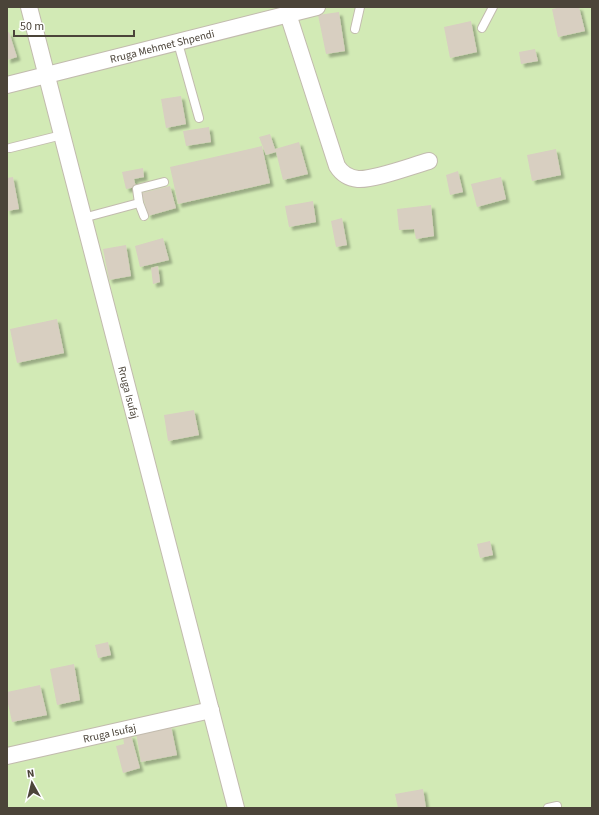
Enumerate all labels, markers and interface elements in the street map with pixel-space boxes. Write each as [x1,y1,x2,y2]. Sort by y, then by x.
scale bar [14,12,134,38]
text: 50 m [20,18,44,35]
street label: Rruga Mehmet Shpendi [108,26,216,67]
street label: Rruga Isufaj [114,364,142,420]
street label: Rruga Isufaj [82,720,138,747]
north arrow [12,763,52,803]
text: N [26,766,35,782]

